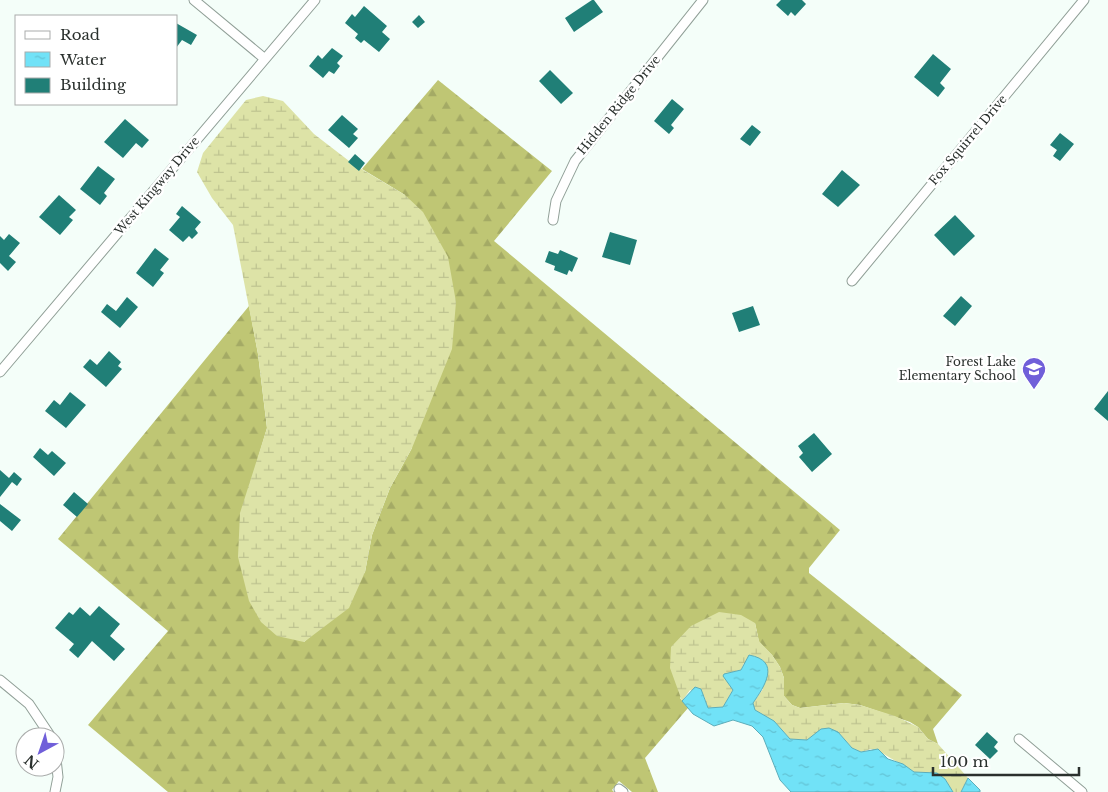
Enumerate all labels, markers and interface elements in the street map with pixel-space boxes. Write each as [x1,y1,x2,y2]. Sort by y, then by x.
legend [15,15,178,105]
text: Road [60,25,100,44]
text: Water [59,50,107,69]
street label: Hidden Ridge Drive [574,52,663,157]
text: Building [60,75,127,94]
street label: Fox Squirrel Drive [925,91,1010,188]
street label: West Kingway Drive [110,133,202,239]
place label: Forest Lake Elementary School [899,354,1016,383]
school or university icon: Forest Lake Elementary School [1021,356,1047,390]
north arrow [15,727,65,777]
scale bar [933,744,1079,776]
text: N [21,751,42,773]
text: 100 m [940,752,989,771]

